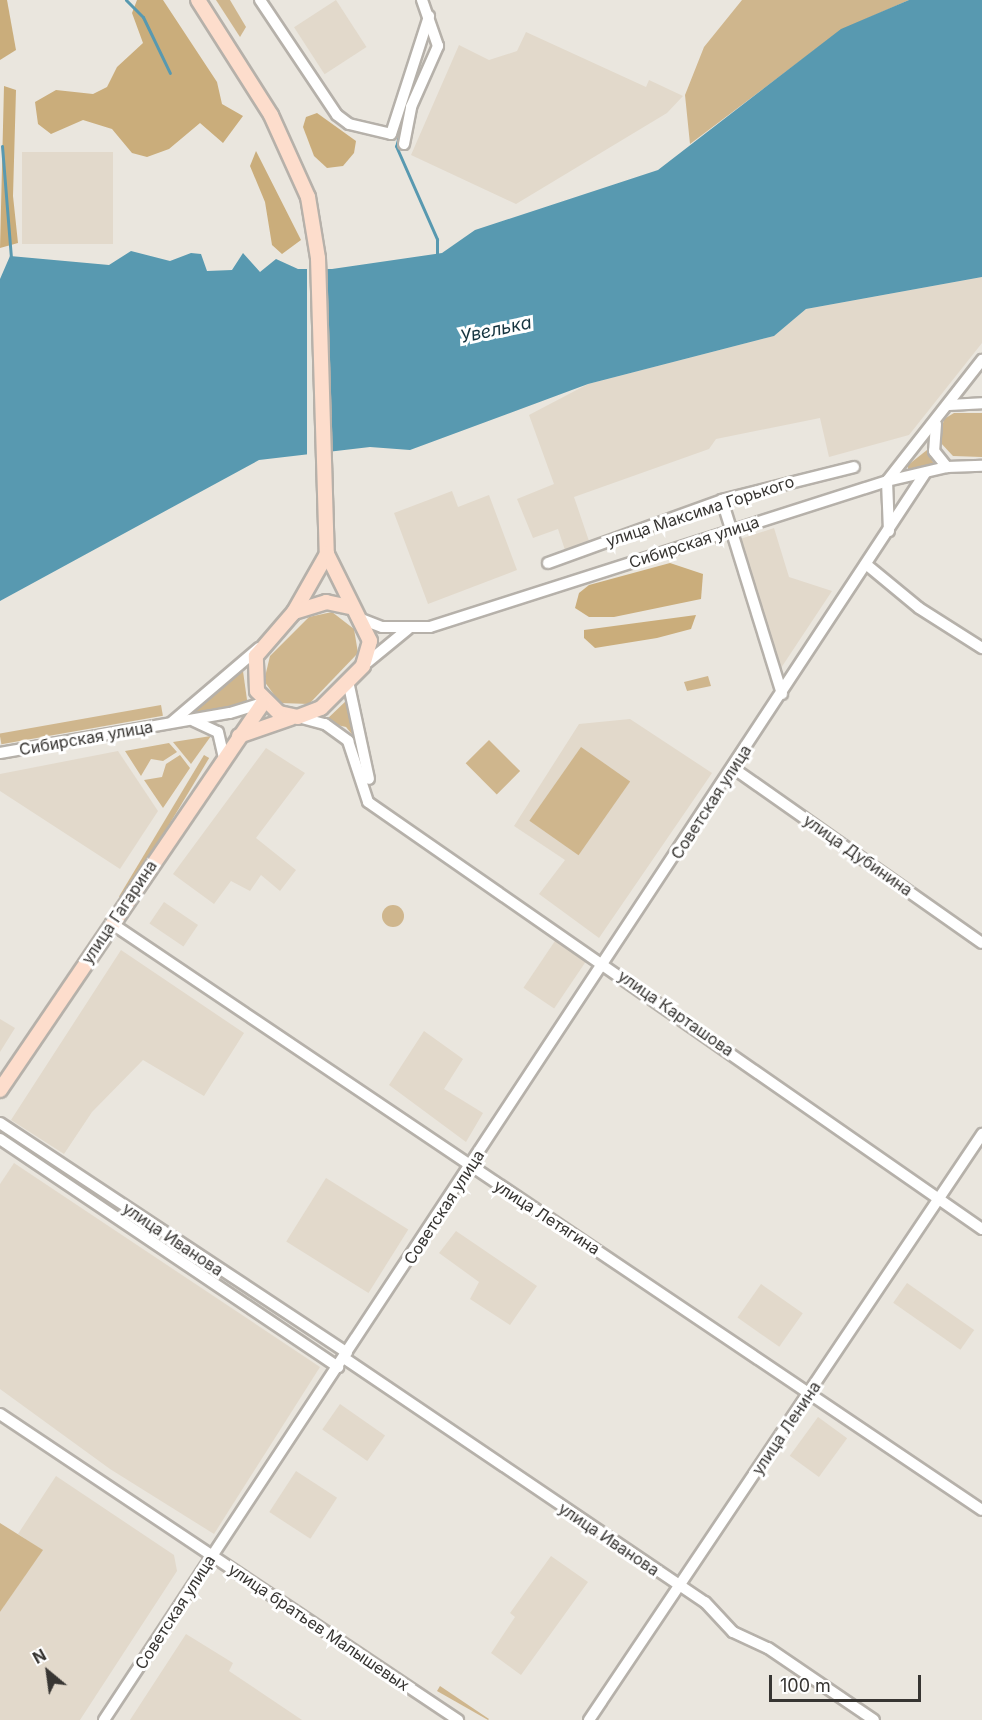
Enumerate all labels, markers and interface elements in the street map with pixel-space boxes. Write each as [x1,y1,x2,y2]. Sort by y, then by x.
water label: Увелька [458,312,534,348]
street label: улица Максима Горького [604,471,796,551]
street label: Сибирская улица [627,512,761,572]
street label: Сибирская улица [18,717,154,759]
street label: Советская улица [667,741,755,863]
street label: улица Дубинина [800,810,916,900]
street label: улица Гагарина [77,857,161,967]
street label: улица Карташова [615,966,737,1060]
street label: Советская улица [400,1146,488,1268]
street label: улица Летягина [490,1176,604,1258]
street label: улица Иванова [119,1198,227,1280]
street label: улица Ленина [748,1378,824,1478]
street label: улица Иванова [555,1498,663,1580]
street label: Советская улица [131,1551,219,1673]
street label: улица братьев Малышевых [225,1559,413,1695]
north arrow [18,1642,78,1702]
text: N [29,1645,49,1668]
scale bar [772,1663,924,1701]
text: 100 m [780,1675,831,1696]

